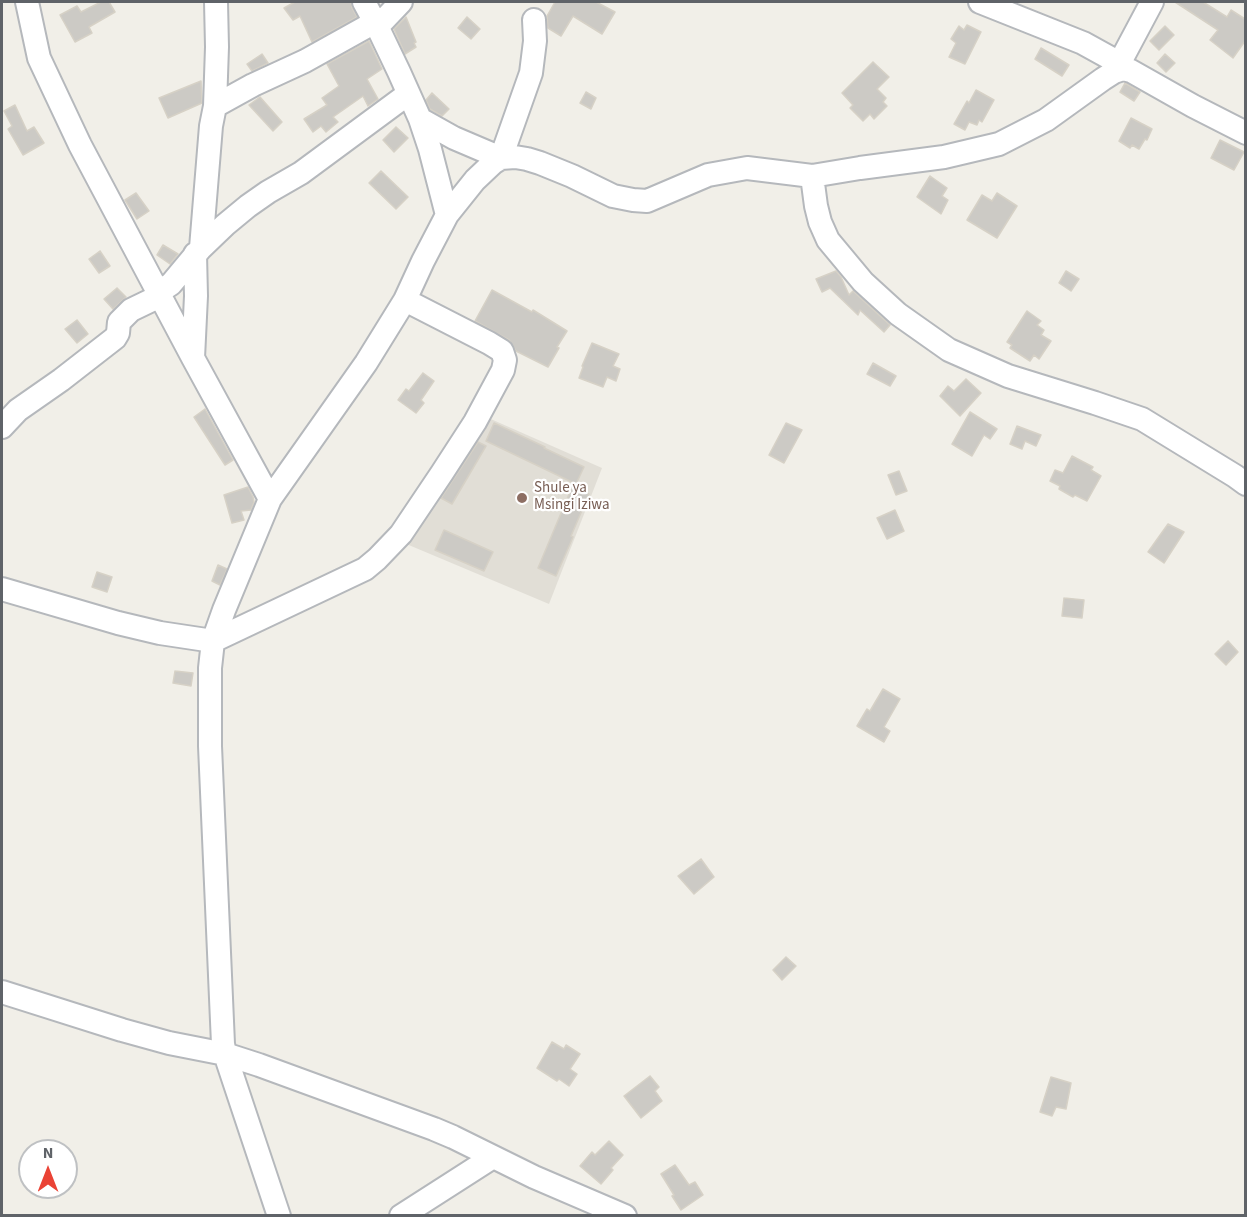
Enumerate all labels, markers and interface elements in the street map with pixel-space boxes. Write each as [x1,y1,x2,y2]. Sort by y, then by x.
place label: Shule ya Msingi Iziwa [534,480,610,515]
marker: Shule ya Msingi Iziwa [515,491,529,505]
north arrow [18,1139,78,1199]
text: N [43,1142,53,1164]

